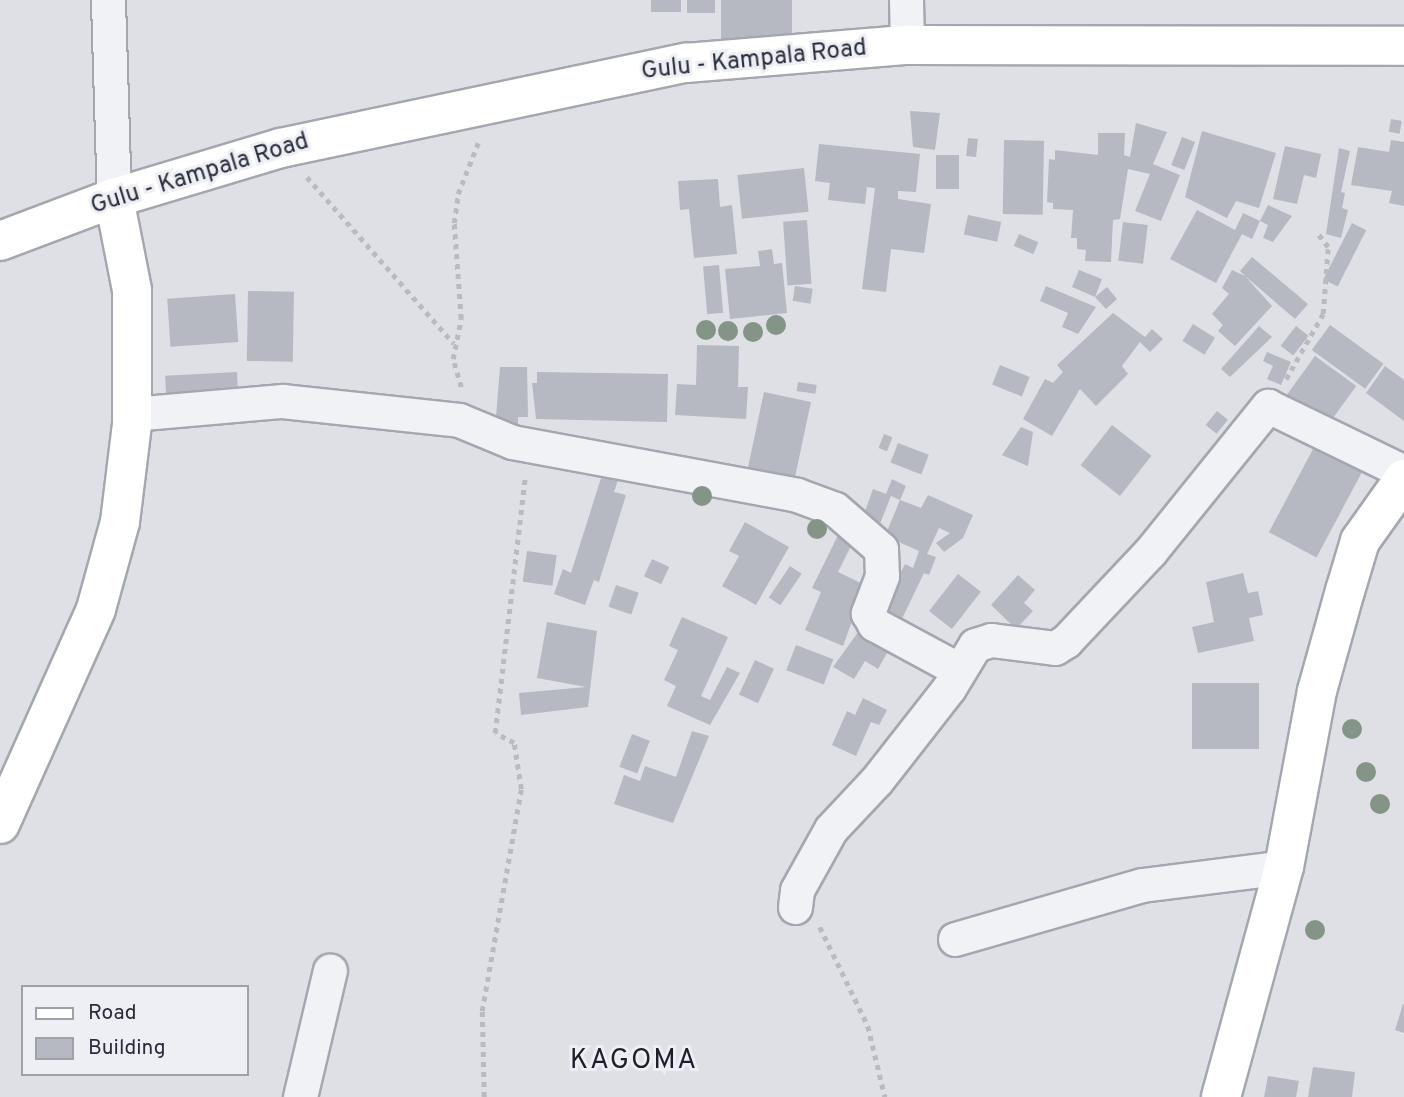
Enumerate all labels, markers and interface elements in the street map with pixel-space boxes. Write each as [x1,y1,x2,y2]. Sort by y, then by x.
street label: Gulu - Kampala Road [640,35,868,87]
street label: Gulu - Kampala Road [88,128,312,222]
legend [21,985,248,1076]
text: Road [88,1000,137,1027]
text: Building [88,1035,166,1062]
district label: KAGOMA [570,1044,698,1078]

